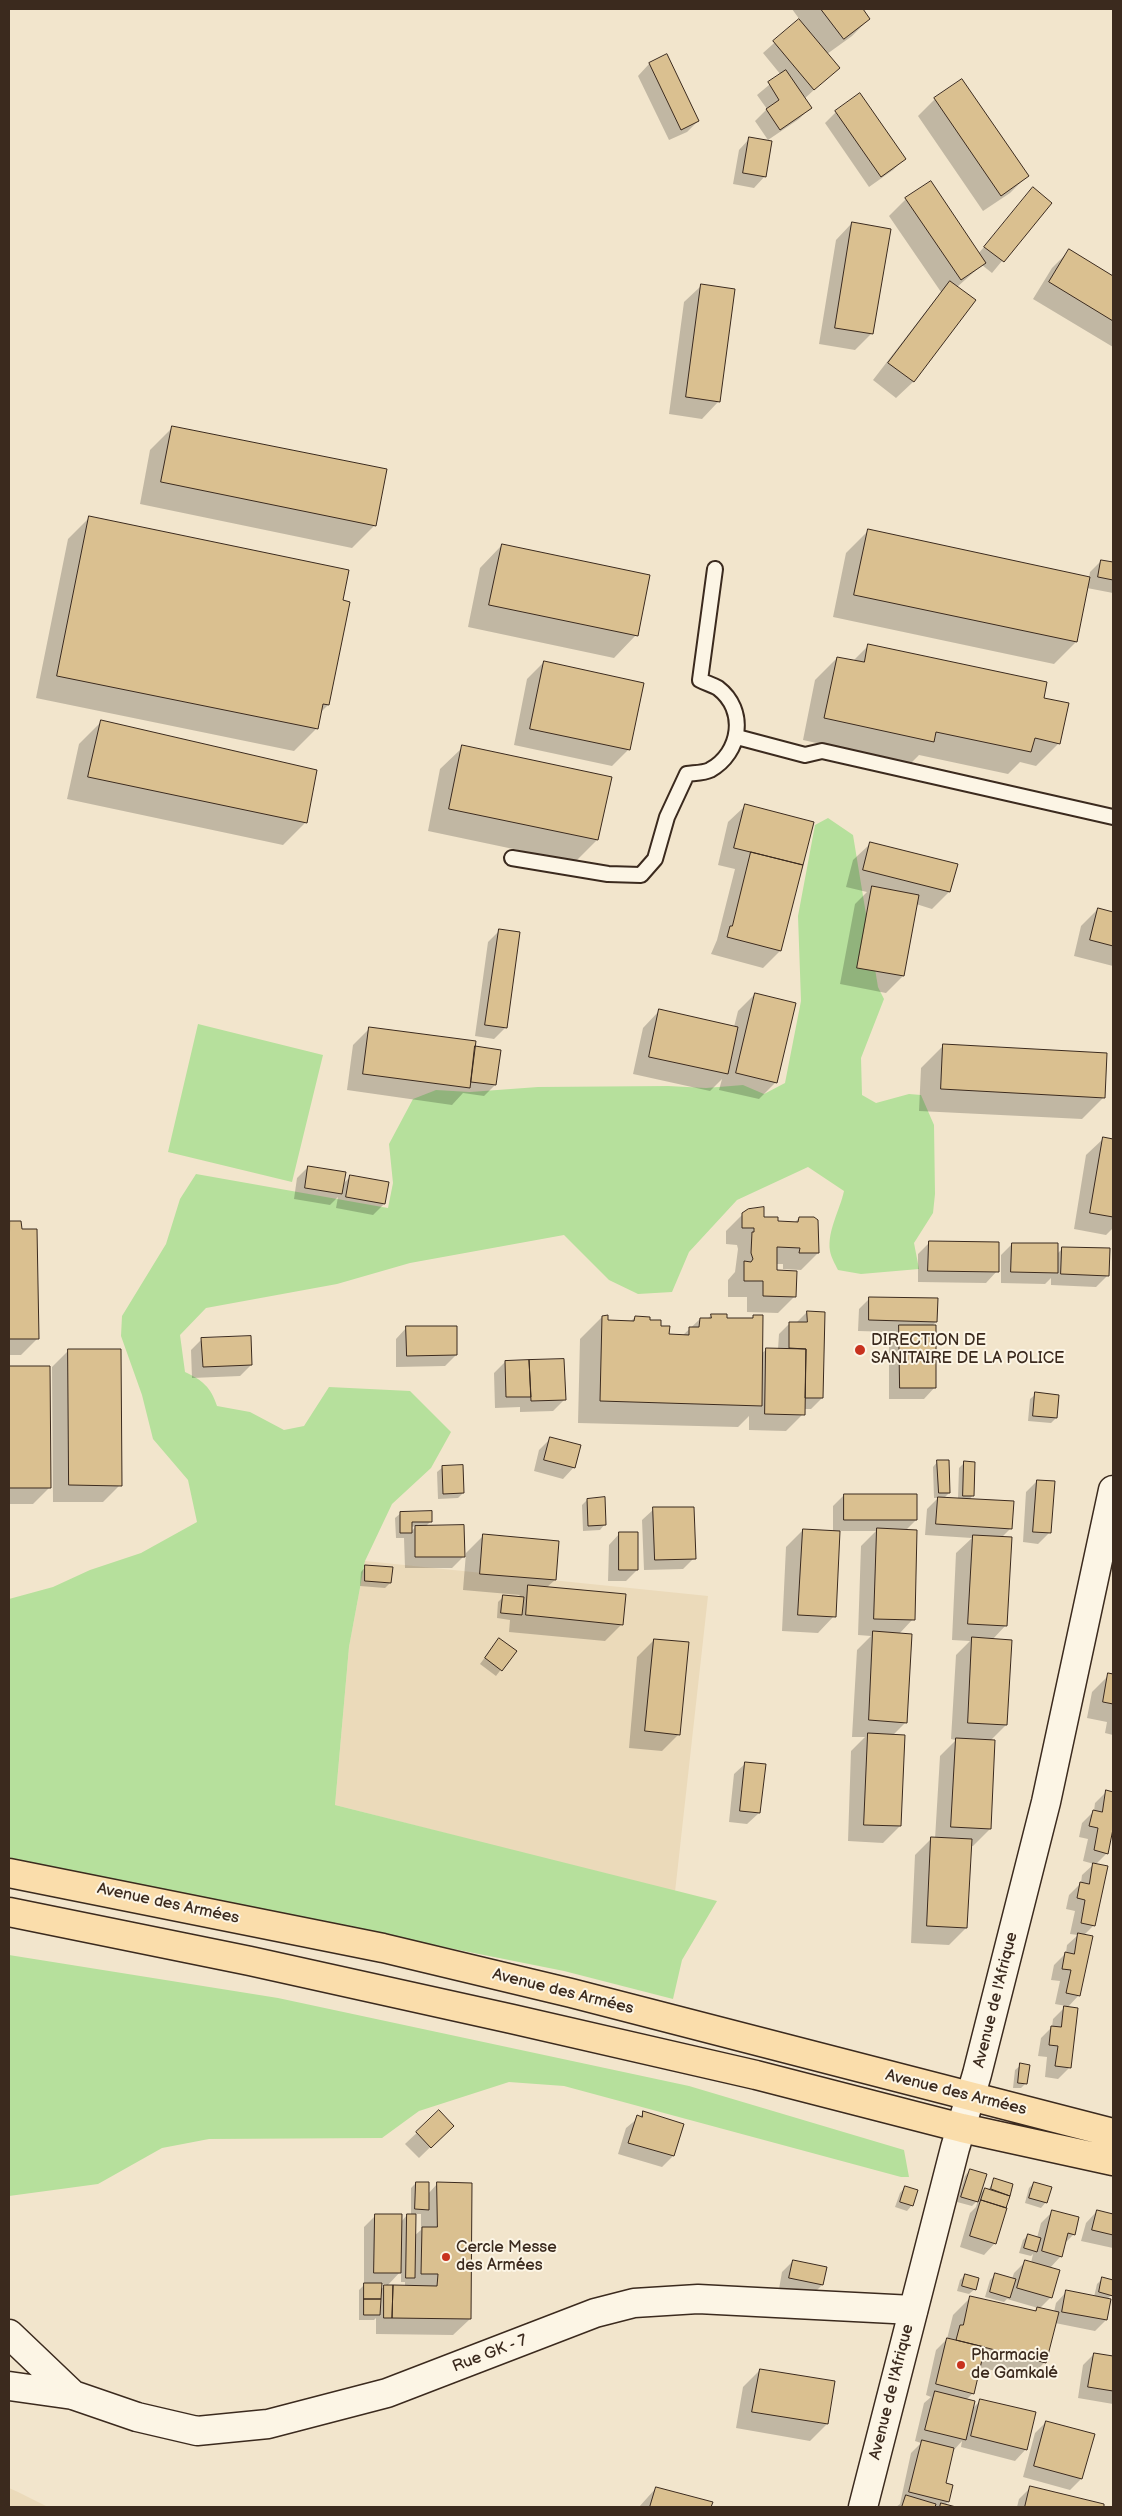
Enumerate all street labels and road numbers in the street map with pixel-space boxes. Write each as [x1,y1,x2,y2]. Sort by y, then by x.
street label: Avenue des Armées [95,1880,241,1928]
street label: Avenue de l'Afrique [970,1930,1022,2070]
street label: Avenue des Armées [490,1965,636,2019]
street label: Avenue des Armées [883,2066,1029,2120]
street label: Avenue de l'Afrique [866,2322,918,2462]
street label: Rue GK - 7 [450,2331,530,2377]

